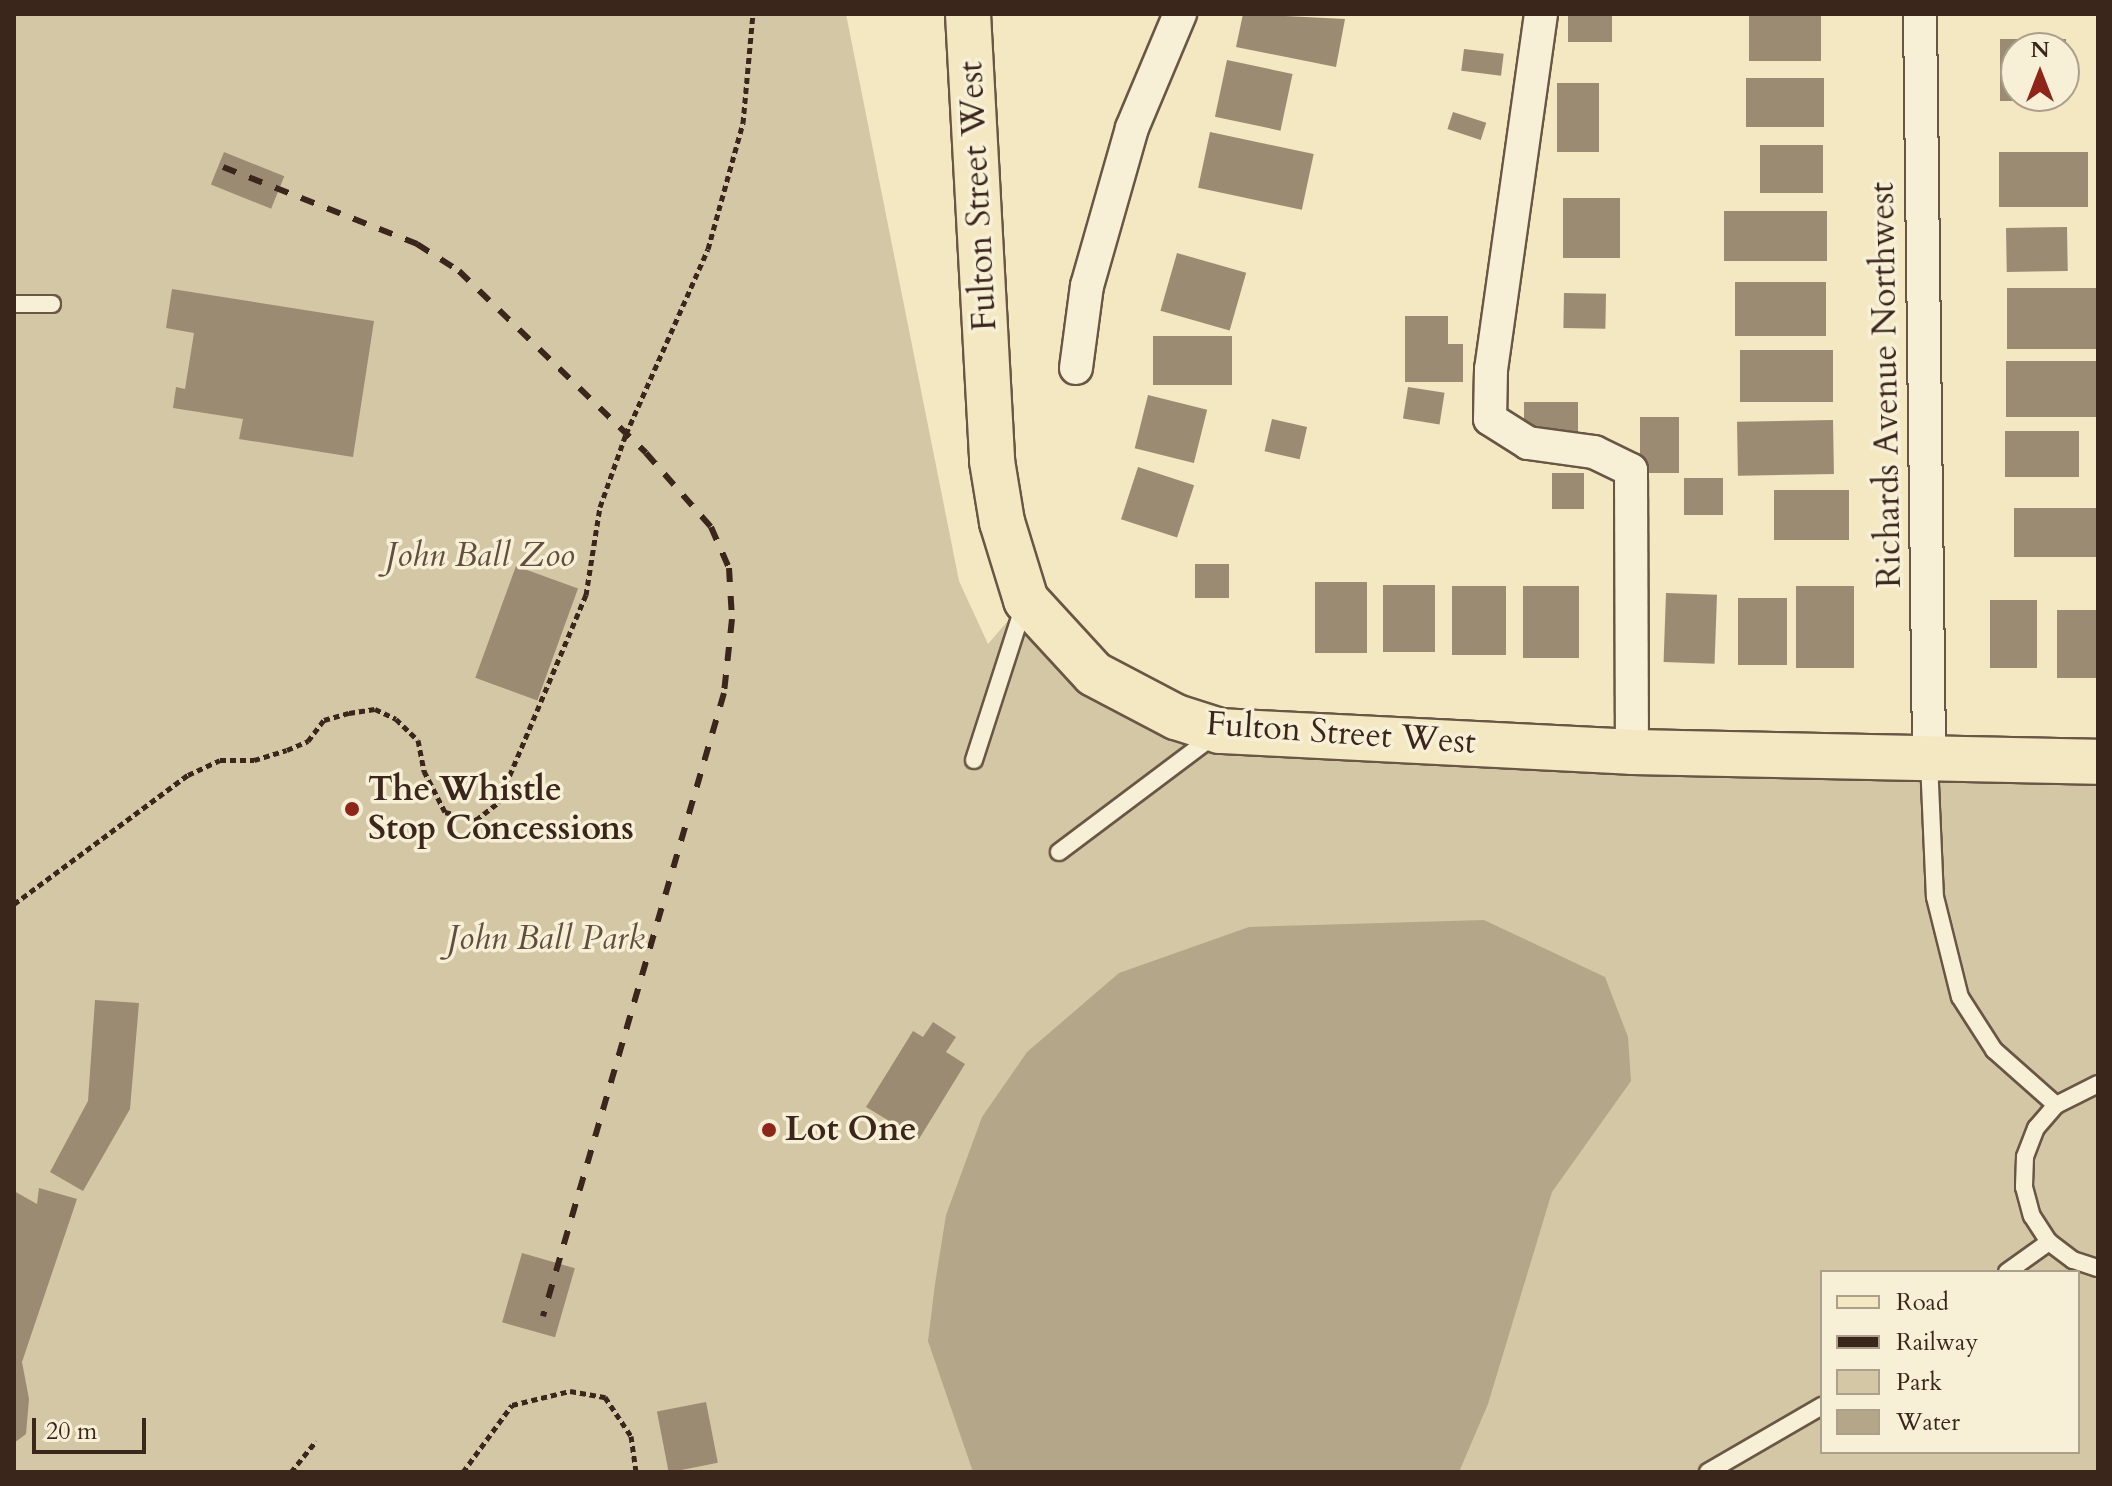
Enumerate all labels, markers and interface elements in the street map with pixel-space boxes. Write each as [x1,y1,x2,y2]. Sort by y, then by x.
north arrow [2000,32,2080,112]
text: N [2030,35,2050,65]
street label: Fulton Street West [951,60,1005,332]
street label: Richards Avenue Northwest [1862,181,1910,589]
park label: John Ball Zoo [385,536,575,576]
street label: Fulton Street West [1205,703,1477,763]
place label: The Whistle Stop Concessions [368,769,634,848]
marker: The Whistle Stop Concessions [343,800,361,818]
park label: John Ball Park [447,919,645,959]
place label: Lot One [785,1110,917,1150]
marker: Lot One [760,1121,778,1139]
legend [1820,1270,2080,1454]
text: Road [1896,1286,1949,1319]
text: Railway [1896,1326,1978,1359]
text: Park [1896,1366,1942,1399]
scale bar [36,1402,150,1452]
text: Water [1896,1406,1960,1439]
text: 20 m [46,1415,97,1448]

